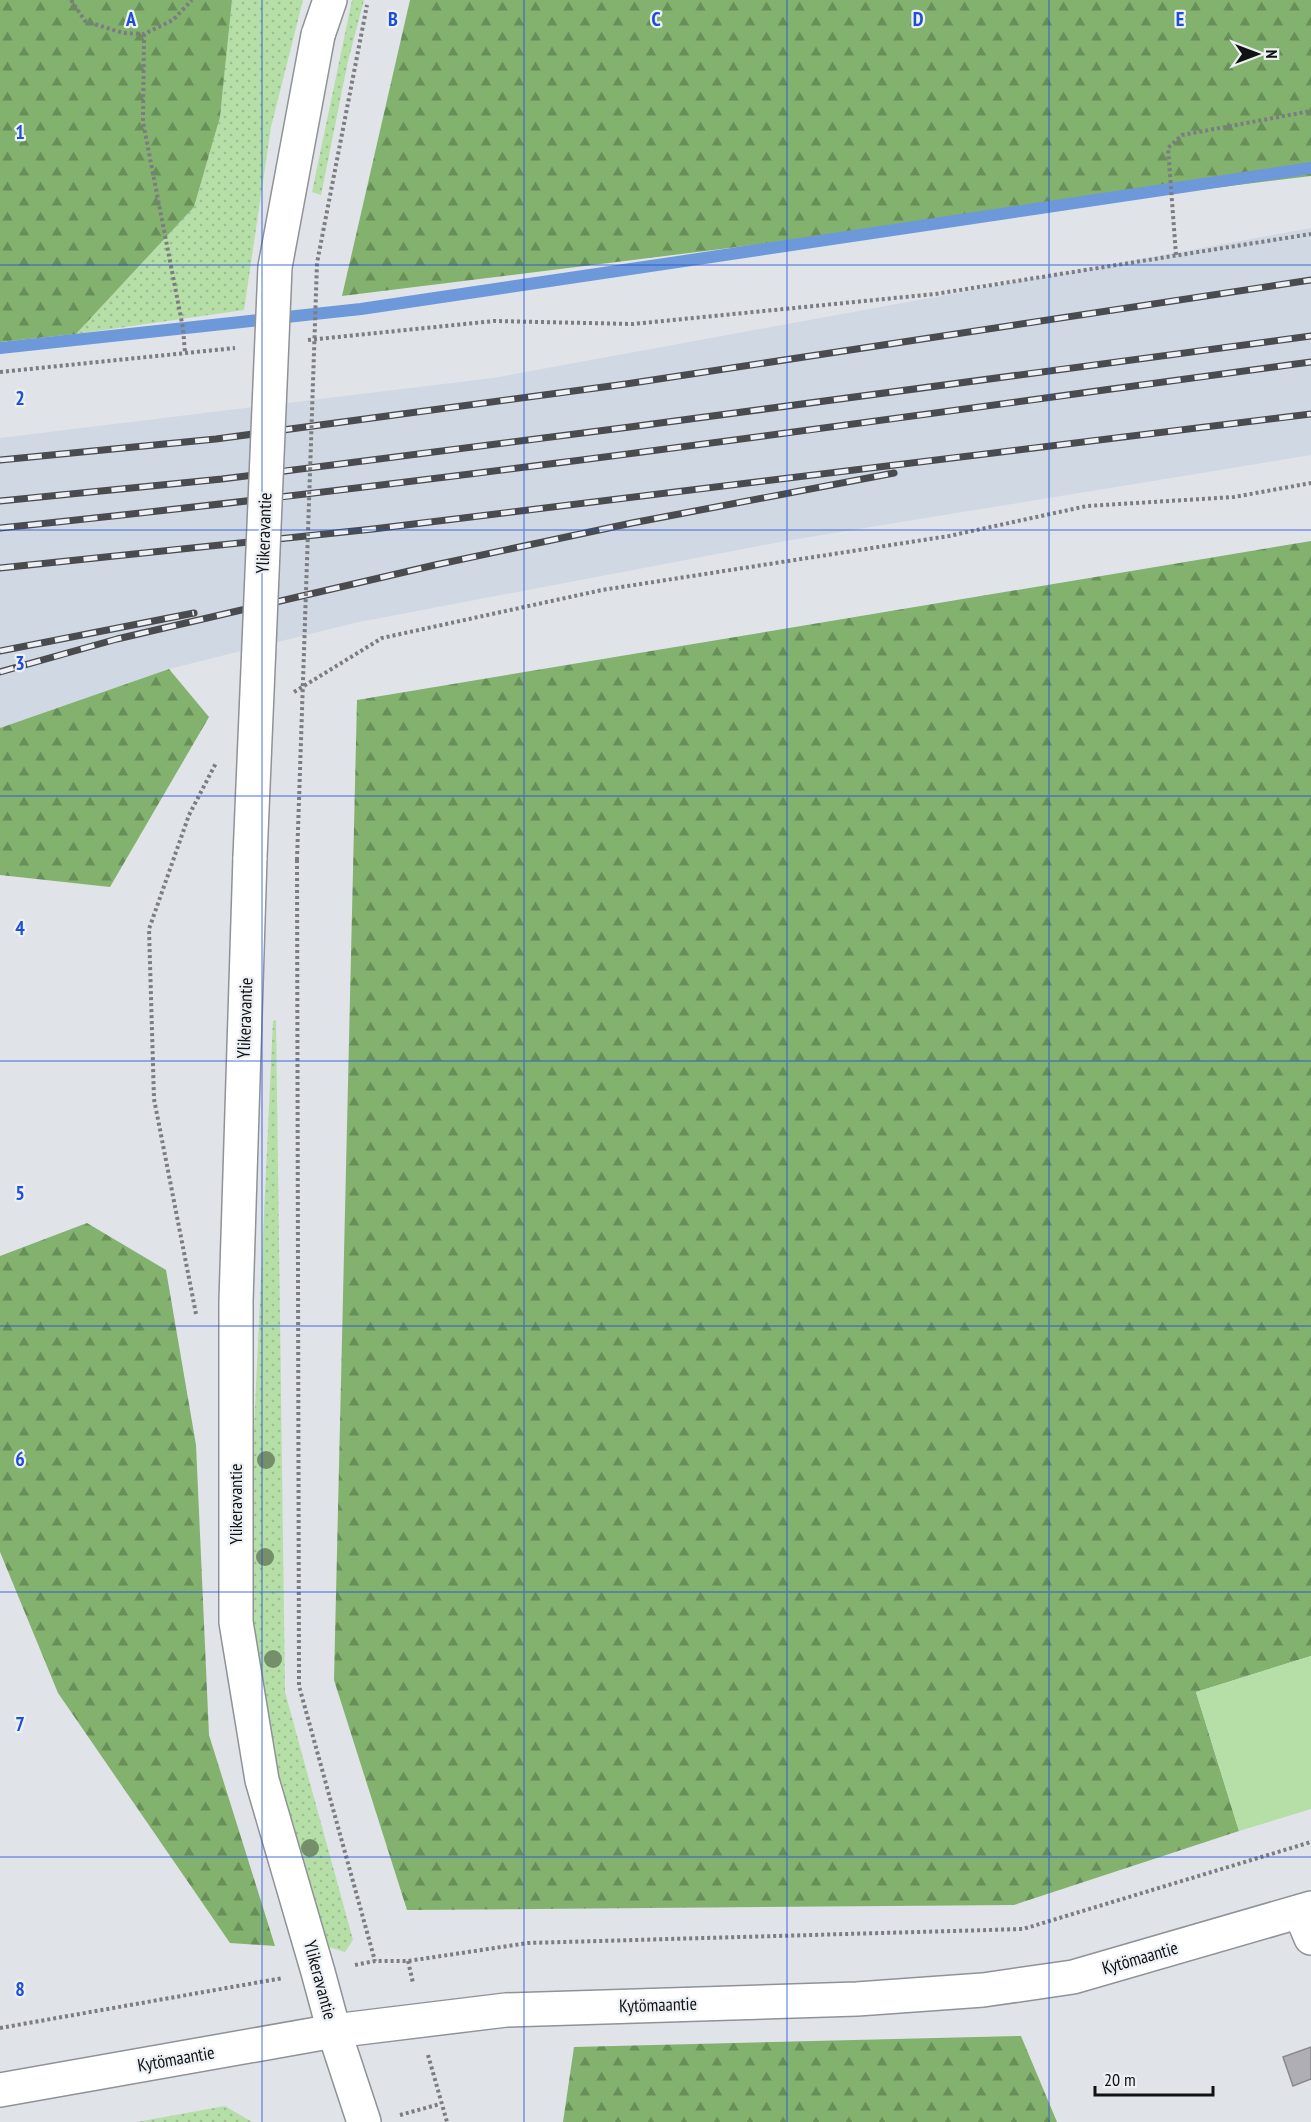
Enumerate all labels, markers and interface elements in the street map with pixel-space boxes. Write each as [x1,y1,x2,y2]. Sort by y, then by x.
text: A [125,6,137,32]
text: B [388,6,398,32]
text: C [651,6,661,32]
text: D [913,6,924,32]
text: E [1176,6,1184,32]
north arrow [1227,24,1287,84]
text: N [1262,50,1282,58]
text: 1 [15,119,25,145]
text: 2 [15,385,25,411]
street label: Ylikeravantie [251,492,276,574]
text: 3 [15,650,25,676]
text: 4 [15,915,25,941]
street label: Ylikeravantie [232,977,257,1059]
text: 5 [15,1180,25,1206]
text: 6 [15,1446,25,1472]
street label: Ylikeravantie [224,1463,247,1545]
text: 7 [15,1711,25,1737]
street label: Kytömaantie [1099,1936,1180,1979]
street label: Ylikeravantie [299,1938,342,2022]
text: 8 [15,1976,25,2002]
street label: Kytömaantie [619,1992,697,2017]
street label: Kytömaantie [136,2040,216,2077]
scale bar [1095,2059,1214,2097]
text: 20 m [1104,2068,1136,2091]

